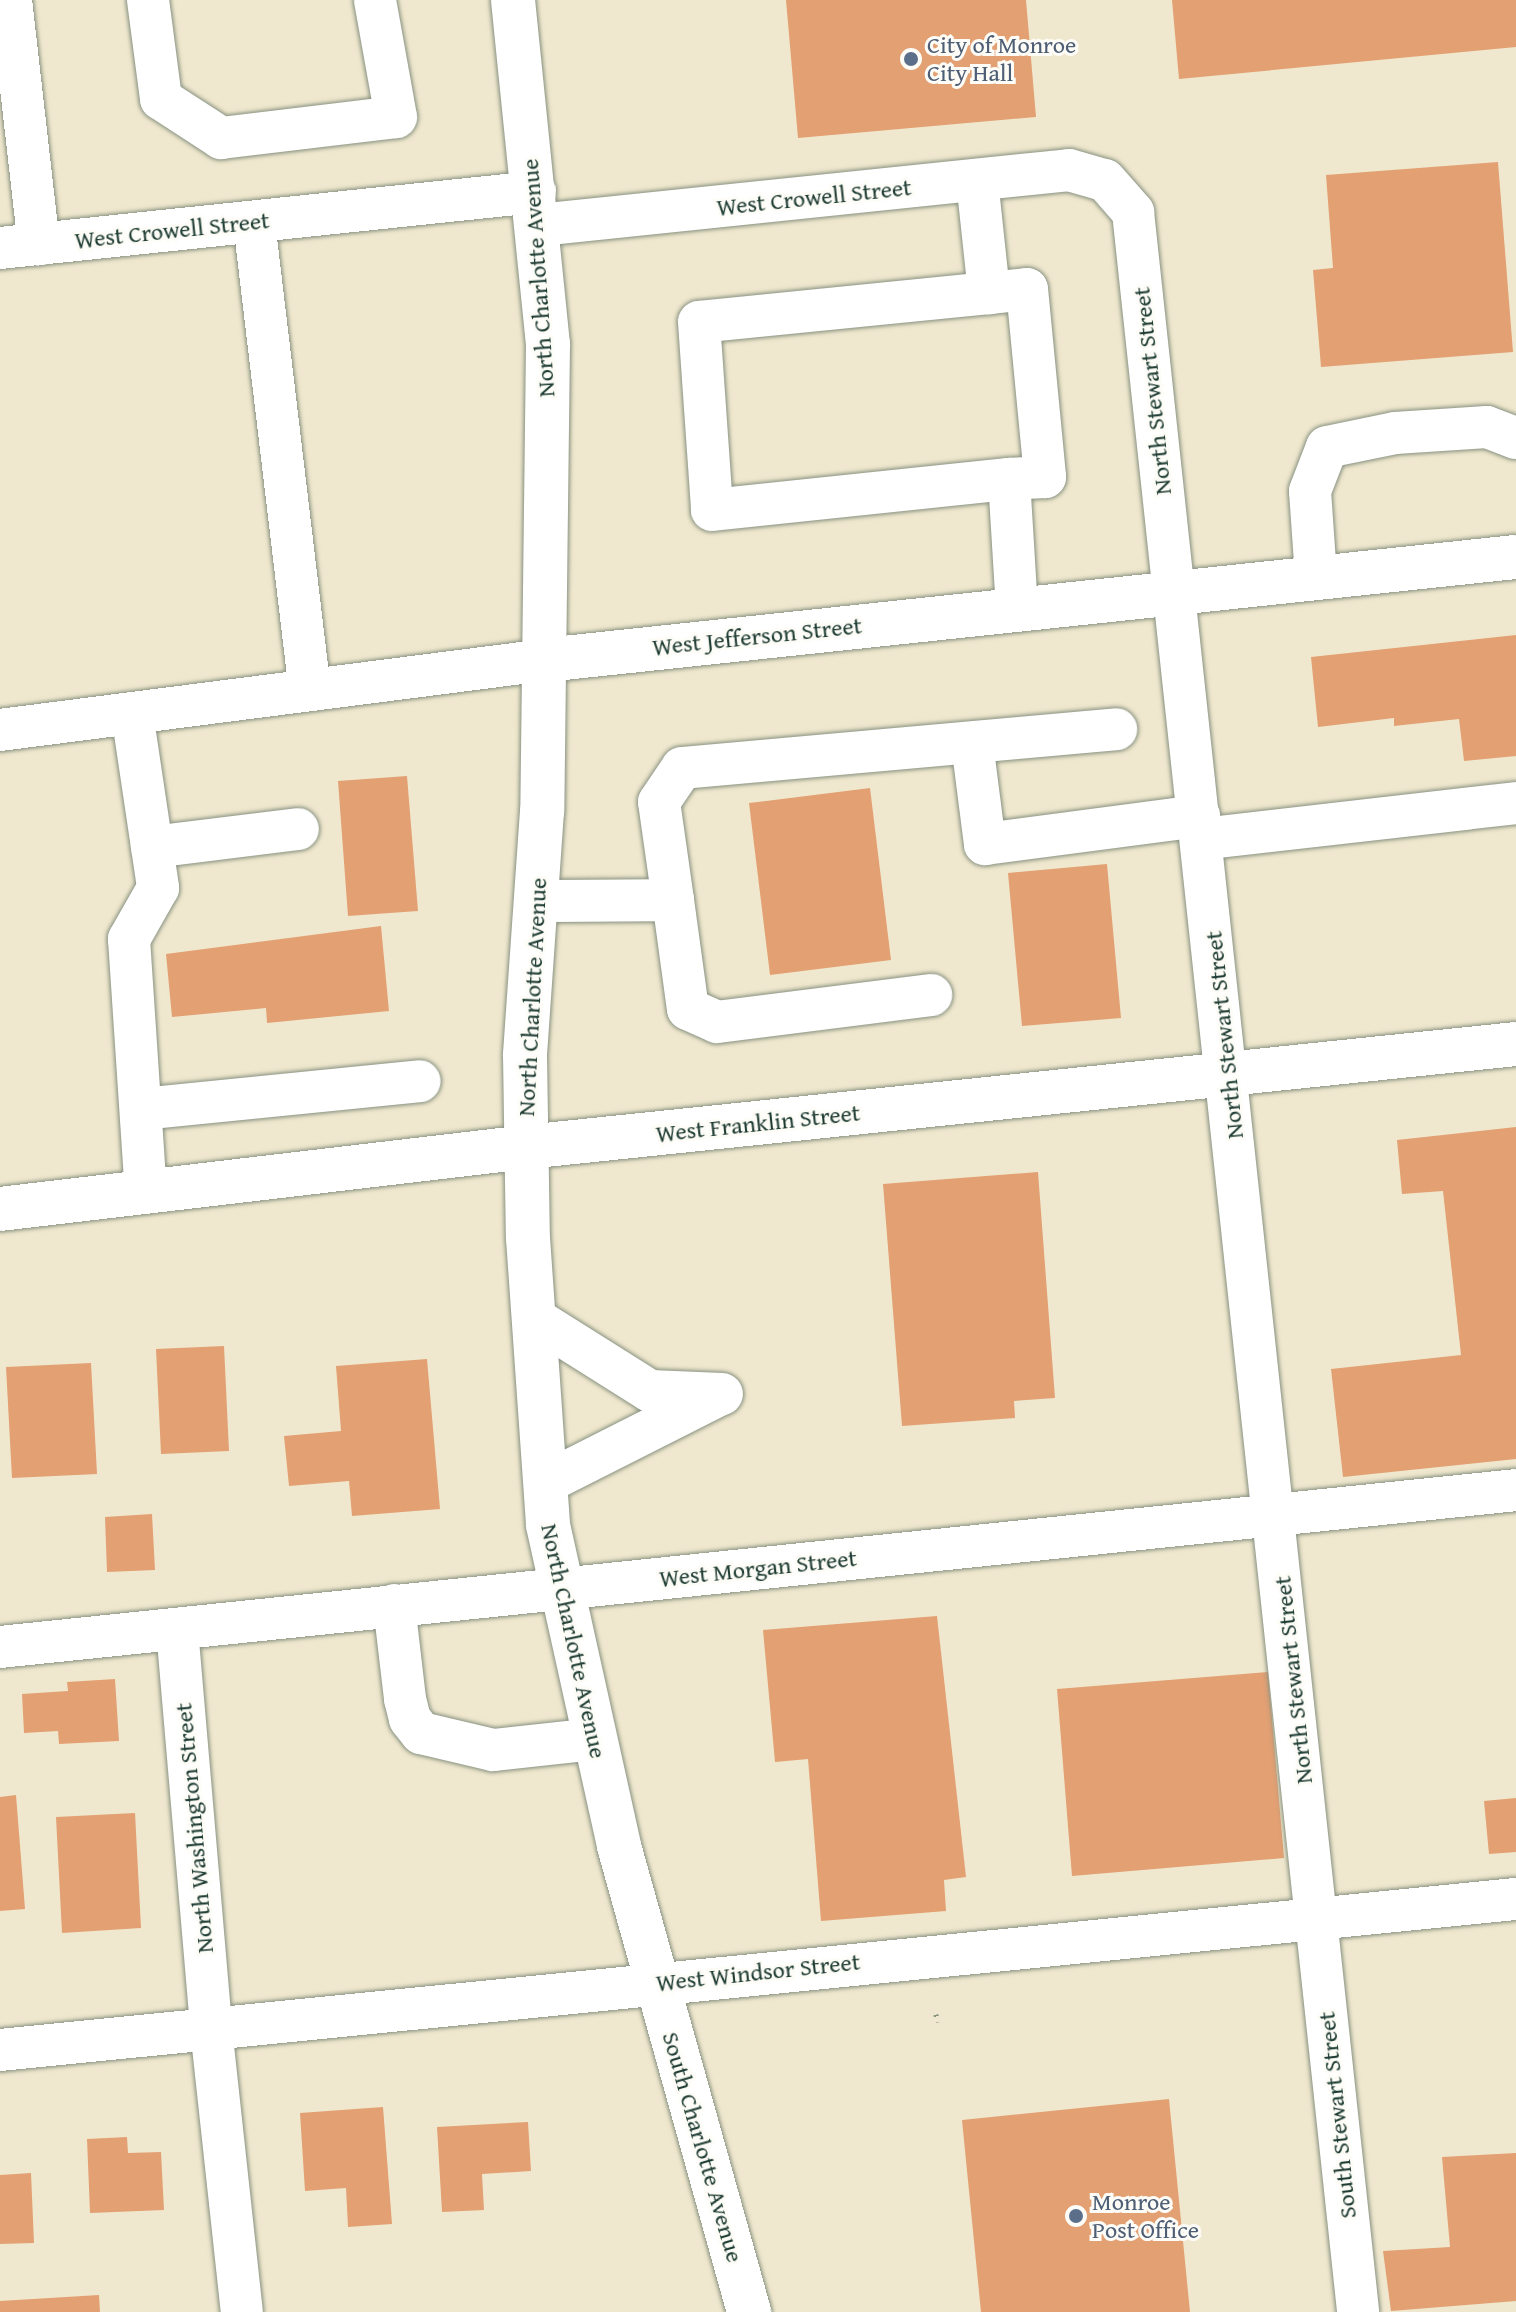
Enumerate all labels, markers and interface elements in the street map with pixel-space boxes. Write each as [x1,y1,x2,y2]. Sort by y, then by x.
place label: City of Monroe City Hall [927,31,1076,87]
marker: City of Monroe City Hall [902,50,920,68]
street label: North Charlotte Avenue [515,158,561,398]
street label: West Crowell Street [715,172,913,222]
street label: West Crowell Street [73,205,271,255]
street label: North Stewart Street [1127,286,1177,496]
street label: West Jefferson Street [651,611,863,661]
street label: North Charlotte Avenue [511,877,553,1117]
street label: North Stewart Street [1199,930,1249,1140]
street label: West Franklin Street [654,1098,862,1148]
street label: North Charlotte Avenue [535,1521,613,1761]
street label: West Morgan Street [658,1543,858,1593]
street label: North Stewart Street [1268,1575,1318,1785]
street label: North Washington Street [169,1702,219,1954]
street label: West Windsor Street [655,1947,861,1997]
street label: South Stewart Street [1312,2010,1362,2220]
street label: South Charlotte Avenue [656,2029,750,2265]
place label: Monroe Post Office [1092,2188,1199,2244]
marker: Monroe Post Office [1067,2207,1085,2225]

